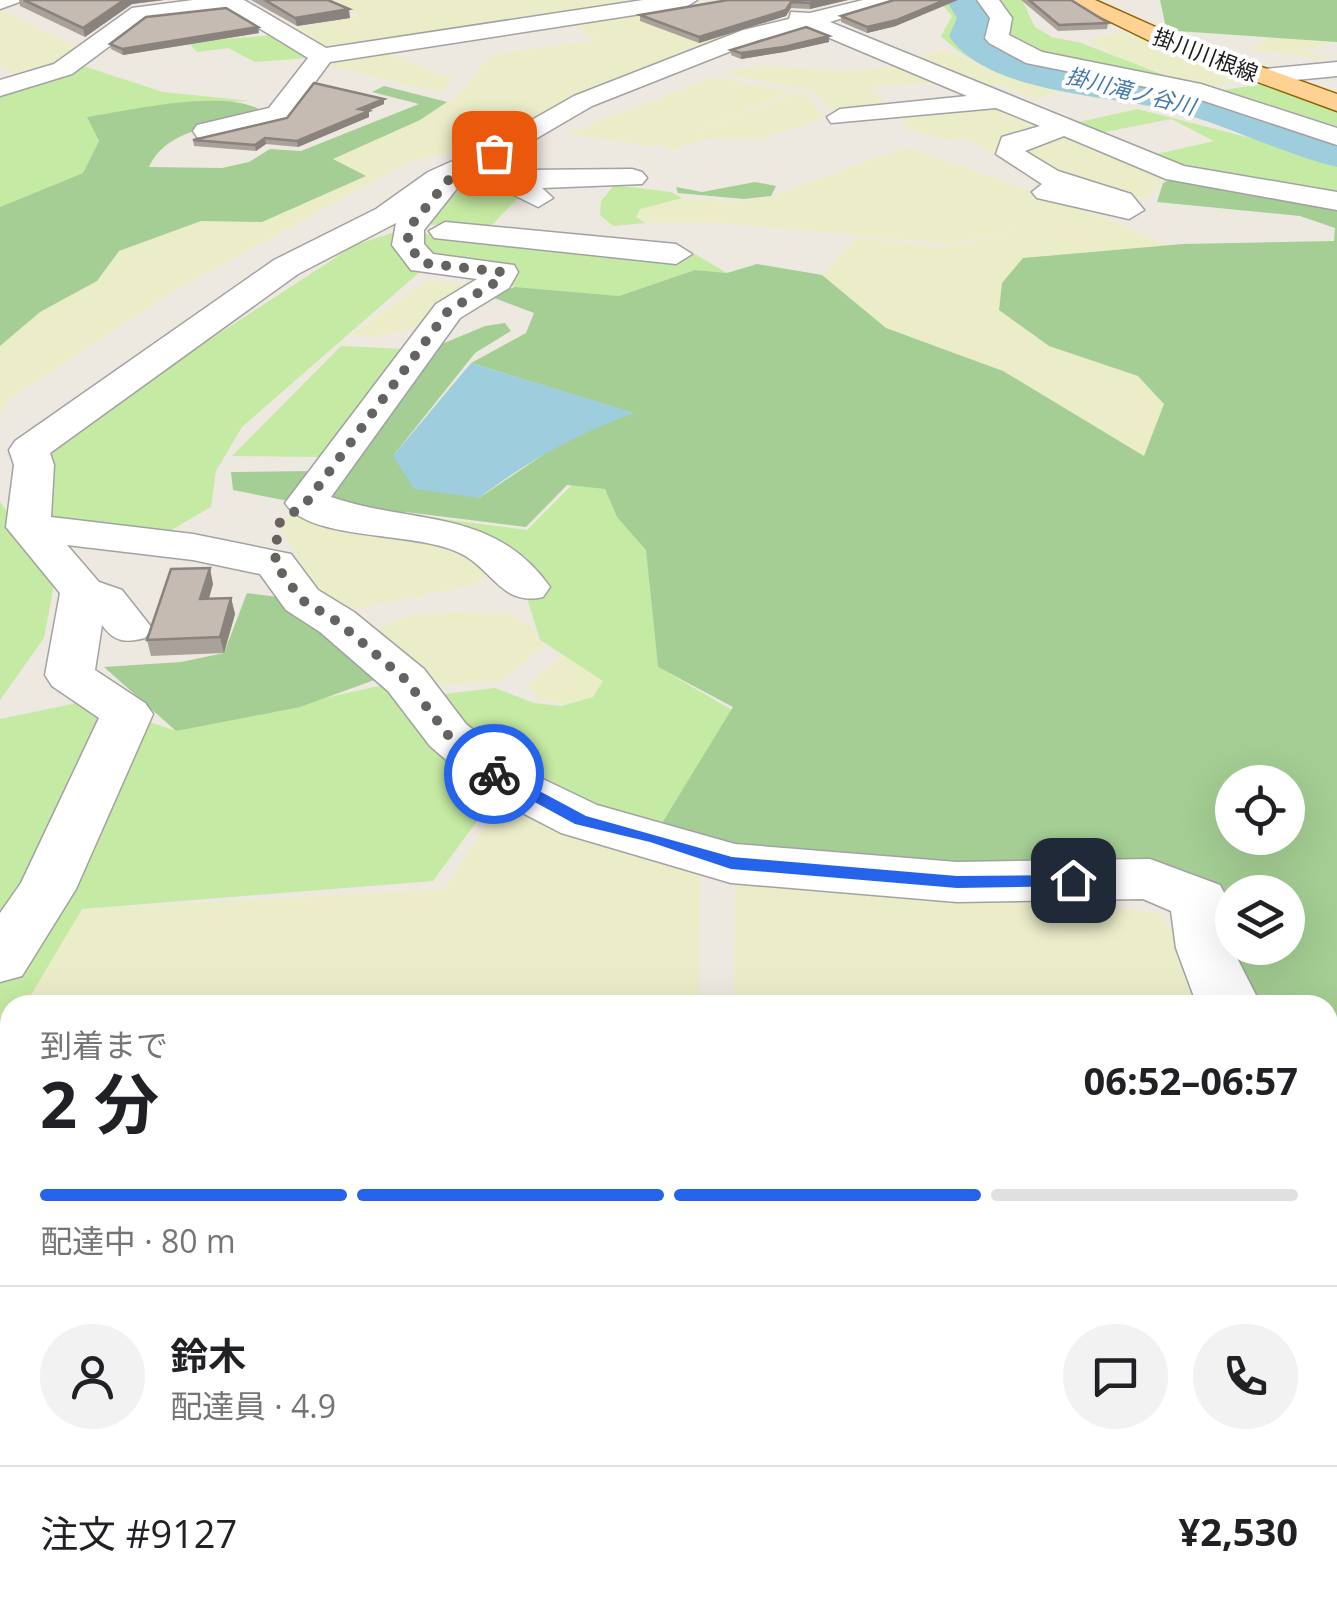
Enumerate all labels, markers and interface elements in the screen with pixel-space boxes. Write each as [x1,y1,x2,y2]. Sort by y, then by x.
street label: 掛川川根線 [1149,20,1263,88]
water label: 掛川滝ノ谷川 [1063,59,1201,121]
pin [452,111,537,196]
icon: bag [467,126,522,181]
courier [444,724,544,824]
icon: bike [467,747,522,802]
map controls [1215,765,1305,965]
button: locate [1215,765,1305,855]
pin [1031,838,1116,923]
icon: home [1046,853,1101,908]
button: layers [1215,875,1305,965]
text: 到着まで [40,1023,168,1066]
text: 06:52–06:57 [1084,1054,1298,1106]
text: 2 分 [40,1059,159,1147]
text: 配達中 · 80 m [40,1219,236,1262]
button: person [40,1324,145,1429]
button: chat [1063,1324,1168,1429]
button: phone [1193,1324,1298,1429]
text: 鈴木 [170,1329,246,1381]
text: 配達員 · 4.9 [170,1384,336,1427]
text: ¥2,530 [1179,1505,1298,1557]
text: 注文 #9127 [40,1507,237,1559]

